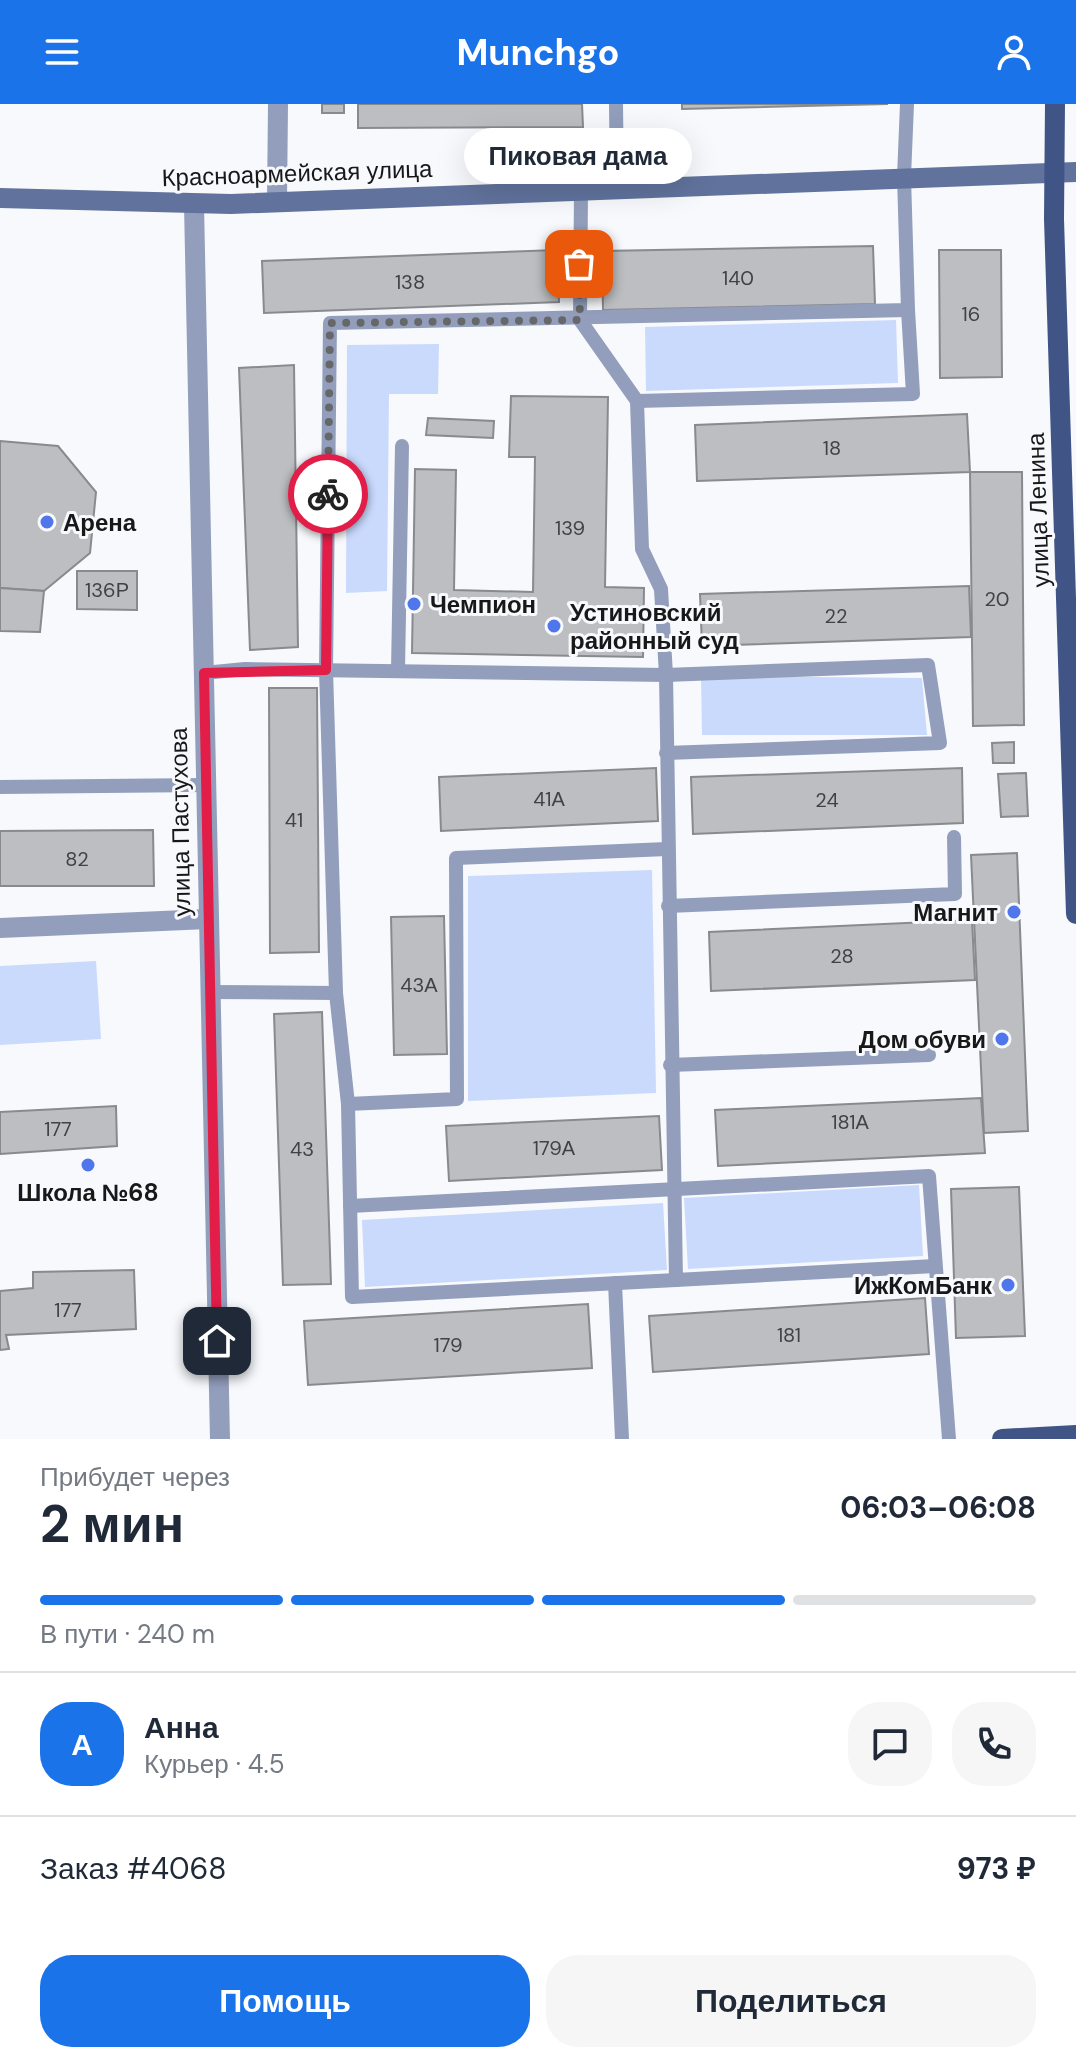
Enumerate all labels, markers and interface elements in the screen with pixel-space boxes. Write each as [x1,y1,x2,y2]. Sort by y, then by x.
text: Munchgo [456,29,620,76]
icon: menu [40,30,84,74]
icon: person [992,30,1036,74]
callout: Пиковая дама [465,128,693,184]
text: Пиковая дама [489,139,667,173]
street label: Красноармейская улица [161,153,434,193]
pin [545,230,613,298]
icon: bag [557,242,601,286]
house number: 140 [722,265,754,291]
house number: 138 [395,269,425,295]
house number: 16 [962,301,980,327]
street label: улица Ленина [1020,432,1056,588]
house number: 18 [823,435,841,461]
courier [288,454,368,534]
icon: bike [306,472,350,516]
place label: Арена [63,507,137,538]
marker: Арена [38,513,56,531]
house number: 139 [555,515,585,541]
house number: 136Р [85,577,129,603]
house number: 20 [985,586,1010,612]
place label: Чемпион [430,589,536,620]
marker: Чемпион [405,595,423,613]
place label: Устиновский районный суд [570,597,739,656]
house number: 22 [824,603,848,629]
marker: Устиновский районный суд [545,617,563,635]
street label: улица Пастухова [163,727,197,917]
house number: 41А [533,786,566,812]
house number: 24 [815,787,839,813]
house number: 41 [285,807,303,833]
house number: 82 [65,846,89,872]
place label: Магнит [913,897,998,928]
marker: Магнит [1005,903,1023,921]
house number: 28 [830,943,854,969]
house number: 43А [400,972,438,998]
place label: Дом обуви [859,1024,986,1055]
marker: Дом обуви [993,1030,1011,1048]
house number: 181А [831,1109,869,1135]
house number: 177 [44,1116,72,1142]
house number: 179А [533,1135,576,1161]
house number: 43 [290,1136,314,1162]
marker: Школа №68 [79,1156,97,1174]
place label: Школа №68 [17,1177,159,1208]
place label: ИжКомБанк [854,1270,993,1301]
marker: ИжКомБанк [999,1276,1017,1294]
house number: 177 [54,1297,82,1323]
pin [183,1307,251,1375]
icon: home [195,1319,239,1363]
house number: 181 [777,1322,801,1348]
house number: 179 [434,1332,462,1358]
text: Прибудет через [40,1460,230,1494]
text: 06:03–06:08 [840,1488,1036,1527]
text: 2 мин [40,1490,184,1558]
text: В пути · 240 m [40,1617,215,1651]
button: chat [848,1702,932,1786]
button: phone [952,1702,1036,1786]
text: Анна [144,1708,219,1747]
text: А [71,1725,93,1764]
text: Курьер · 4.5 [144,1747,285,1781]
text: Заказ #4068 [40,1849,227,1888]
text: 973 ₽ [957,1849,1036,1888]
button: Помощь [40,1955,530,2047]
button: Поделиться [546,1955,1036,2047]

